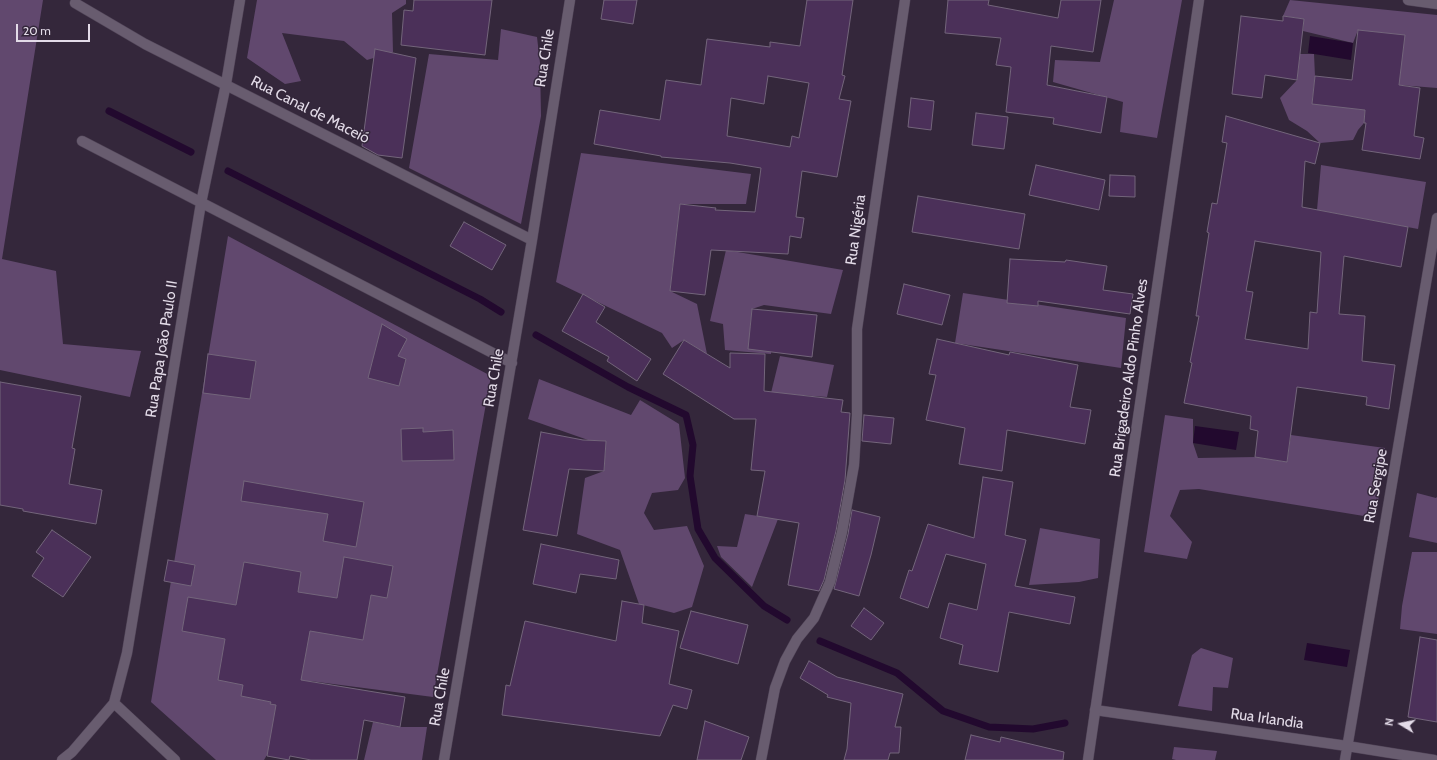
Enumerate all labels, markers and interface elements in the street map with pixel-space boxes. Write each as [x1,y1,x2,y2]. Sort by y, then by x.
scale bar [18,16,92,42]
text: 20 m [23,23,51,38]
street label: Rua Chile [531,27,559,89]
street label: Rua Canal de Maceió [248,72,372,148]
street label: Rua Nigéria [842,194,870,266]
street label: Rua Brigadeiro Aldo Pinho Alves [1106,278,1152,478]
street label: Rua Papa João Paulo II [142,279,182,419]
street label: Rua Chile [480,347,508,409]
street label: Rua Sergipe [1361,447,1391,525]
street label: Rua Chile [426,666,454,728]
north arrow [1381,704,1421,744]
street label: Rua Irlandia [1229,705,1305,733]
text: N [1382,717,1397,727]

